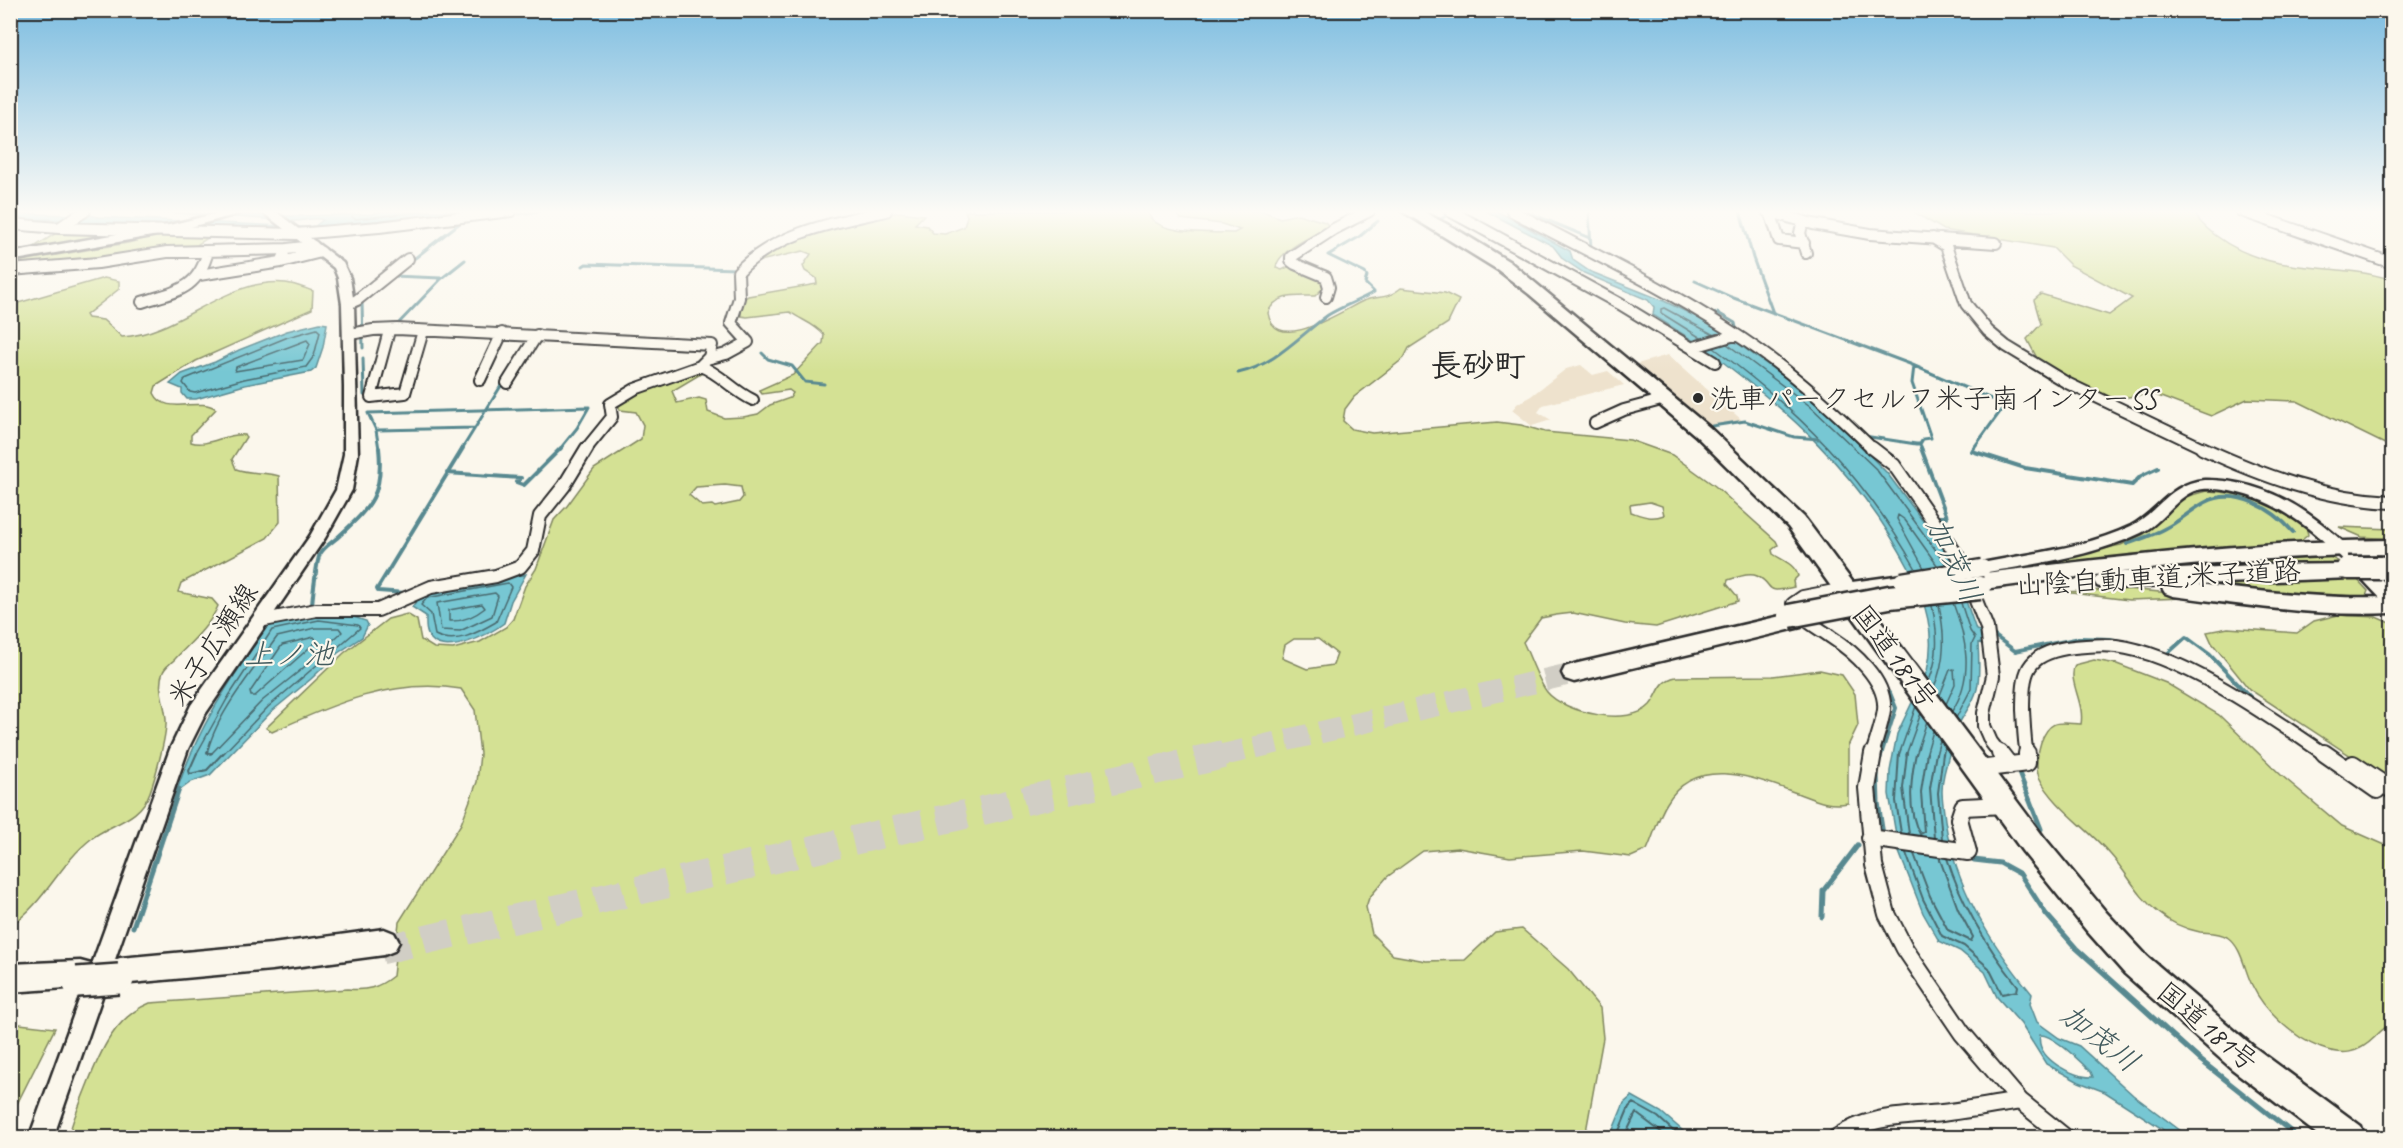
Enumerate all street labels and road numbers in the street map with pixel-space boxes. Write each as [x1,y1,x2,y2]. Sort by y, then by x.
street label: 山陰自動車道;米子道路 [2015,553,2302,602]
street label: 米子広瀬線 [160,576,265,713]
street label: 国道181号 [1845,597,1946,715]
street label: 国道181号 [2150,974,2266,1079]

